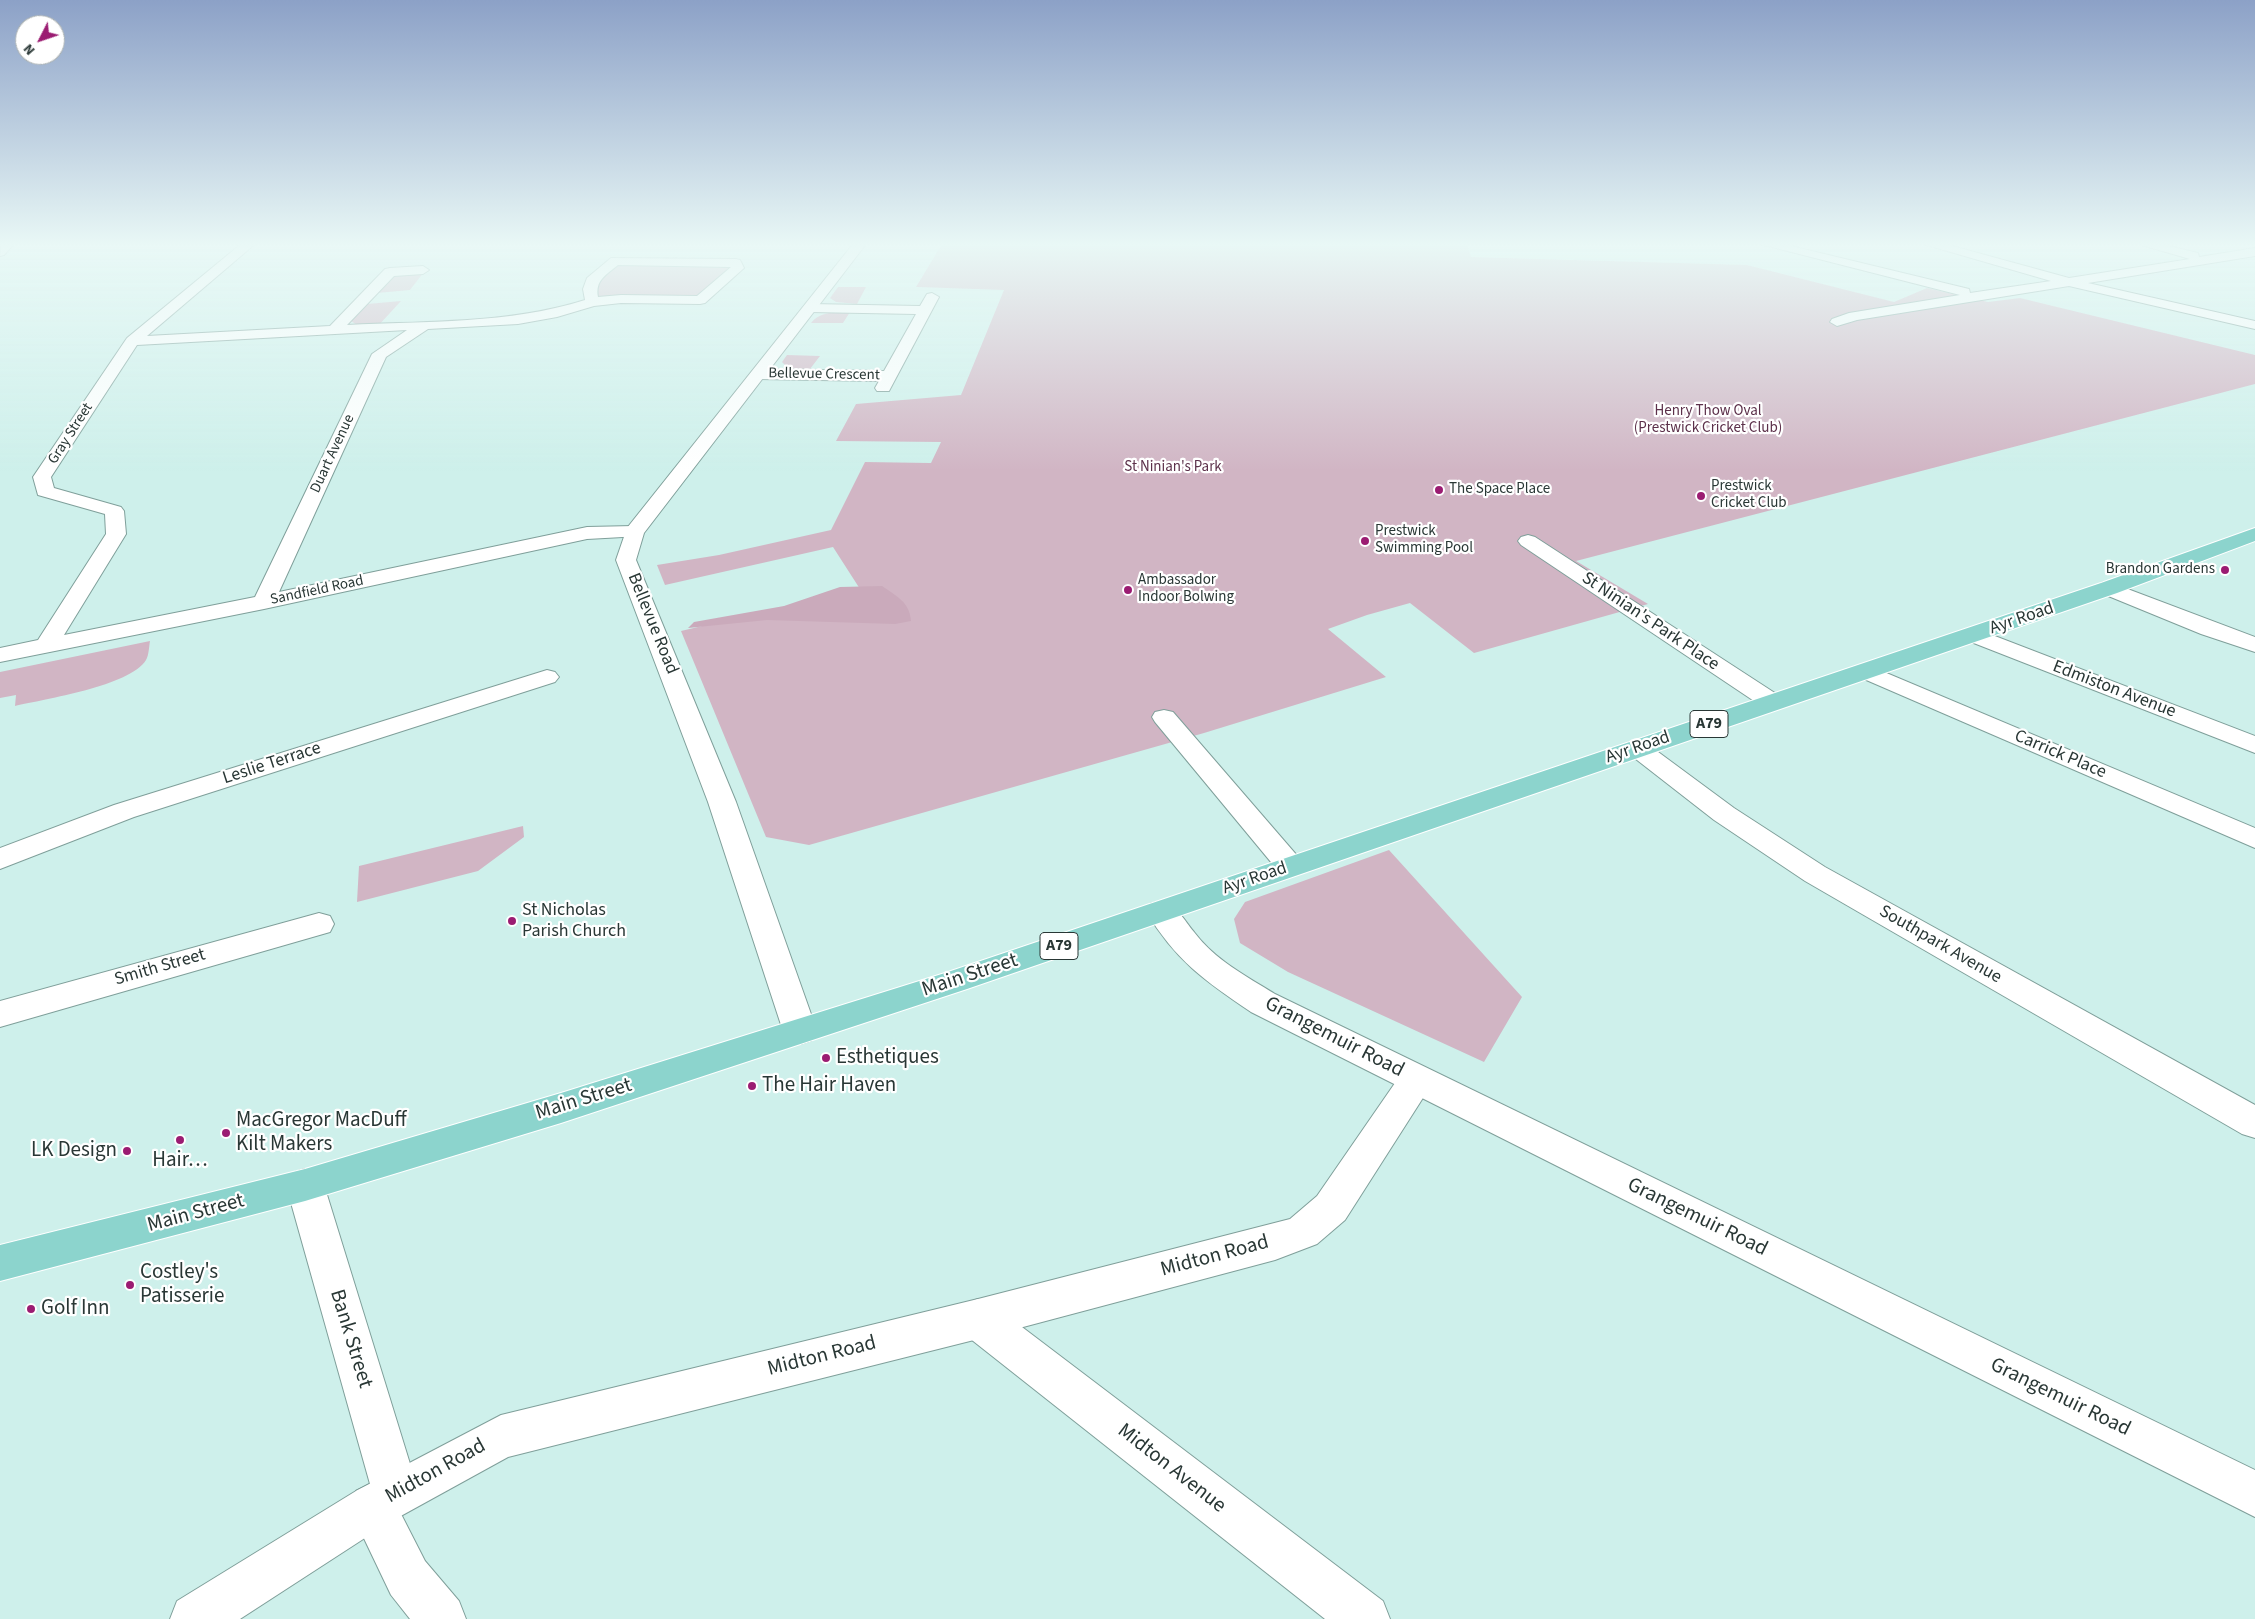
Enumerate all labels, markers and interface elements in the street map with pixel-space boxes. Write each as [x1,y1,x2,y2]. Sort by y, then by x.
north arrow [15,15,65,65]
text: N [19,39,40,59]
street label: Bellevue Crescent [768,365,880,385]
street label: Gray Street [45,400,97,468]
park label: Henry Thow Oval (Prestwick Cricket Club) [1634,403,1782,438]
street label: Duart Avenue [307,412,359,496]
park label: St Ninian's Park [1124,459,1222,477]
place label: Prestwick Cricket Club [1711,478,1787,513]
place label: The Space Place [1449,481,1550,499]
marker: The Space Place [1433,484,1445,496]
marker: Prestwick Cricket Club [1695,490,1707,502]
place label: Prestwick Swimming Pool [1375,523,1473,558]
marker: Prestwick Swimming Pool [1359,535,1371,547]
place label: Brandon Gardens [2106,561,2215,579]
marker: Brandon Gardens [2219,564,2231,576]
street label: St Ninian's Park Place [1577,568,1723,676]
street label: Bellevue Road [622,570,682,678]
street label: Sandfield Road [269,572,365,610]
place label: Ambassador Indoor Bolwing [1138,572,1234,607]
marker: Ambassador Indoor Bolwing [1122,584,1134,596]
street label: Ayr Road [1987,598,2057,640]
street label: Edmiston Avenue [2049,657,2179,723]
road number: A79 [1690,711,1728,738]
street label: Carrick Place [2011,726,2109,784]
street label: Ayr Road [1603,727,1673,769]
street label: Leslie Terrace [220,738,324,790]
street label: Ayr Road [1220,858,1290,900]
place label: St Nicholas Parish Church [522,900,626,942]
street label: Southpark Avenue [1875,901,2005,989]
marker: St Nicholas Parish Church [506,915,518,927]
road number: A79 [1040,932,1078,959]
street label: Smith Street [112,945,208,991]
street label: Main Street [919,949,1021,1003]
street label: Grangemuir Road [1260,992,1408,1084]
place label: Esthetiques [836,1045,939,1071]
marker: Esthetiques [820,1052,832,1064]
street label: Main Street [533,1073,635,1127]
place label: The Hair Haven [762,1073,896,1099]
marker: The Hair Haven [746,1080,758,1092]
place label: MacGregor MacDuff Kilt Makers [236,1108,407,1158]
marker: MacGregor MacDuff Kilt Makers [220,1127,232,1139]
marker: Hair… [174,1134,186,1146]
place label: LK Design [31,1138,117,1164]
marker: LK Design [121,1145,133,1157]
place label: Hair… [152,1148,208,1174]
street label: Grangemuir Road [1623,1173,1771,1263]
street label: Main Street [145,1189,247,1239]
street label: Midton Road [1158,1230,1272,1284]
place label: Costley's Patisserie [140,1260,224,1310]
marker: Costley's Patisserie [124,1279,136,1291]
street label: Bank Street [323,1287,377,1391]
place label: Golf Inn [41,1296,110,1322]
marker: Golf Inn [25,1303,37,1315]
street label: Midton Road [765,1331,879,1383]
street label: Grangemuir Road [1986,1353,2134,1443]
street label: Midton Avenue [1112,1419,1230,1519]
street label: Midton Road [381,1434,491,1510]

